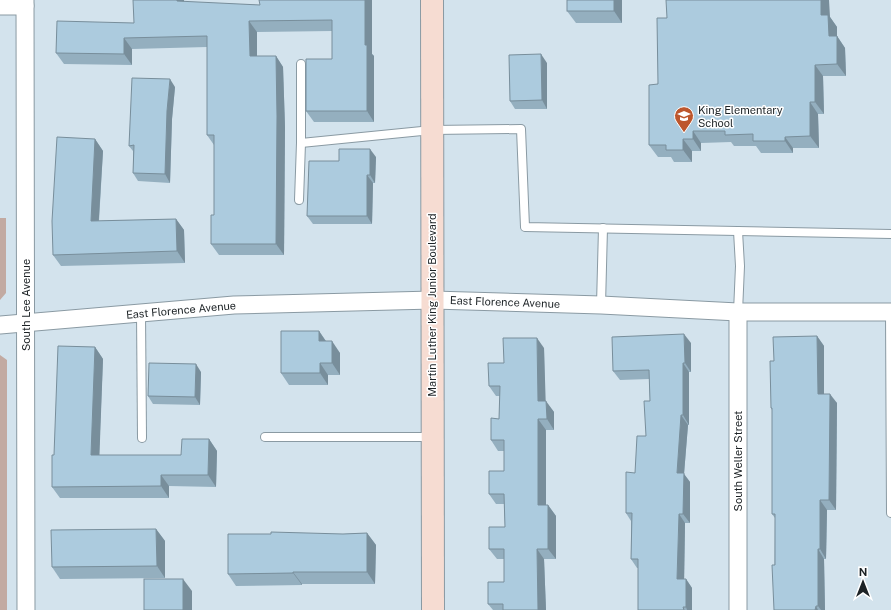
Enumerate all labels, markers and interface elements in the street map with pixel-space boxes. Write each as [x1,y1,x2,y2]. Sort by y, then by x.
place label: King Elementary School [698,104,783,129]
school or university icon: King Elementary School [673,105,695,133]
street label: Martin Luther King Junior Boulevard [426,213,438,397]
street label: South Lee Avenue [20,259,32,351]
street label: East Florence Avenue [450,294,560,310]
street label: East Florence Avenue [126,299,236,321]
street label: South Weller Street [732,411,744,511]
north arrow [843,562,883,602]
text: N [859,566,867,578]

